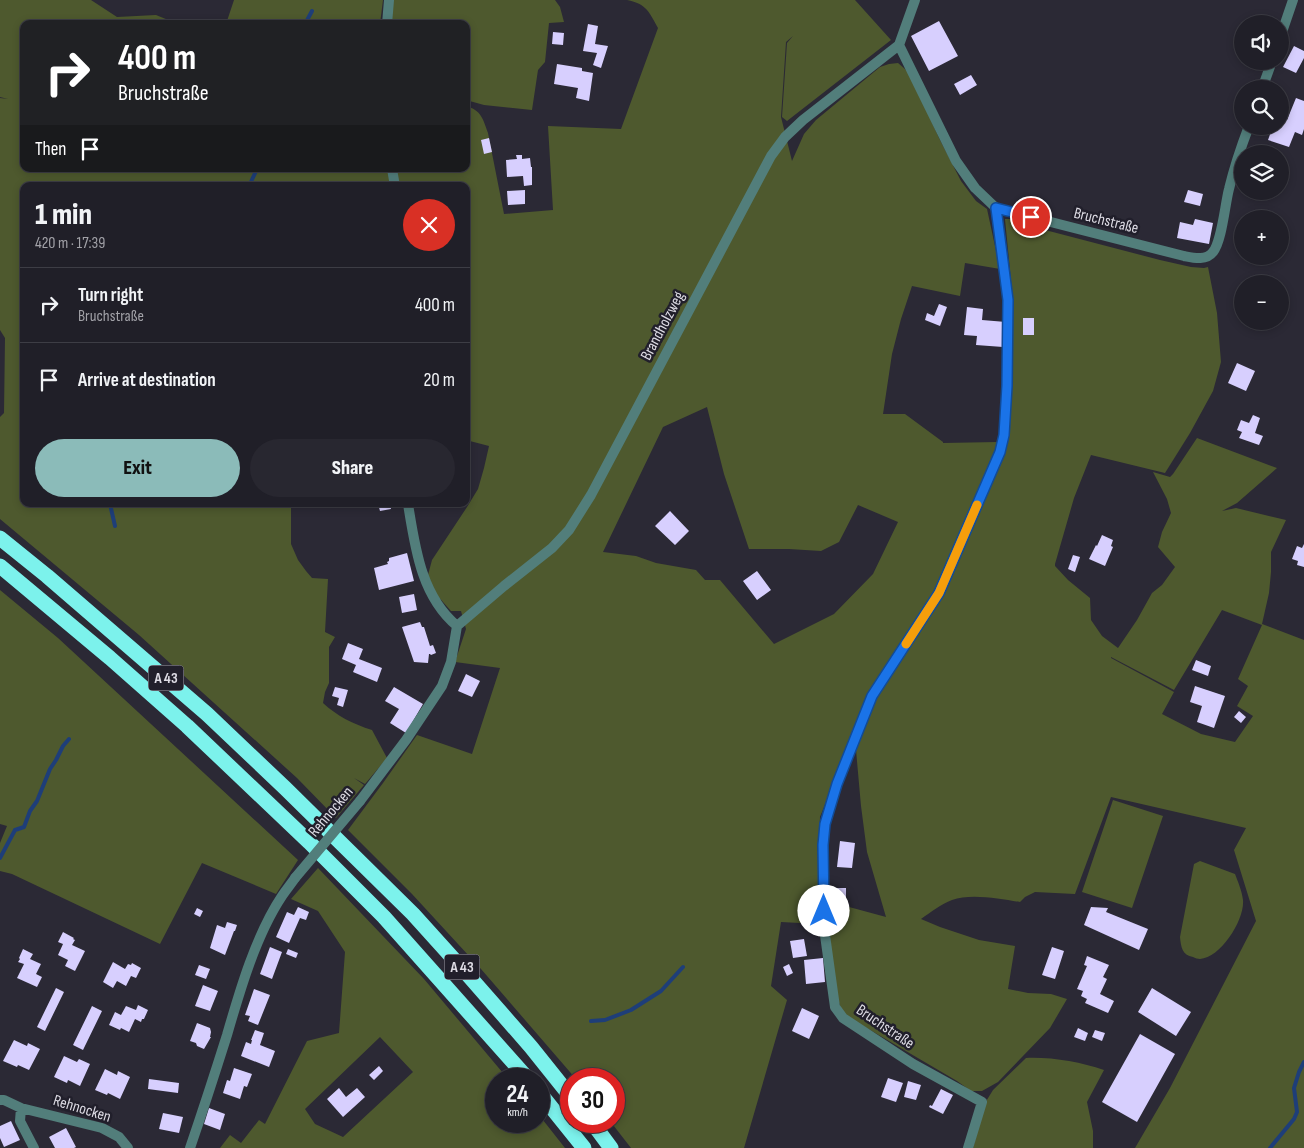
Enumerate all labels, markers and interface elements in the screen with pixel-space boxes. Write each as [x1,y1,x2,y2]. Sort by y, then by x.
map controls [1234,15,1289,330]
button: sound [1234,15,1289,70]
text: 400 m [118,37,196,80]
icon: right [35,40,100,105]
text: Bruchstraße [118,80,209,107]
button: search [1234,80,1289,135]
icon: arrive [76,135,104,163]
text: Then [35,138,66,161]
button: layers [1234,145,1289,200]
pin [1010,196,1052,238]
text: 1 min [35,197,92,233]
button: close [403,199,455,251]
icon: arrive [1017,203,1045,231]
street label: Bruchstraße [1072,204,1140,238]
button: + [1234,210,1289,265]
text: 420 m · 17:39 [35,234,105,253]
button: − [1234,275,1289,330]
text: Turn right [78,284,143,307]
street label: Brandholzweg [637,288,689,364]
icon: right [35,291,63,319]
text: 400 m [415,294,455,317]
text: Bruchstraße [78,307,144,326]
icon: arrive [35,366,63,394]
text: Arrive at destination [78,369,216,392]
text: 20 m [423,369,455,392]
button: Exit [35,439,240,497]
button: Share [250,439,455,497]
road number: A 43 [148,666,184,690]
street label: Rehnocken [305,783,357,841]
position arrow [797,884,849,936]
road number: A 43 [444,954,480,980]
street label: Bruchstraße [852,1001,918,1053]
speed limit sign: 30 [560,1068,625,1133]
text: 24 [506,1079,529,1110]
street label: Rehnocken [51,1091,113,1127]
text: km/h [507,1105,528,1120]

